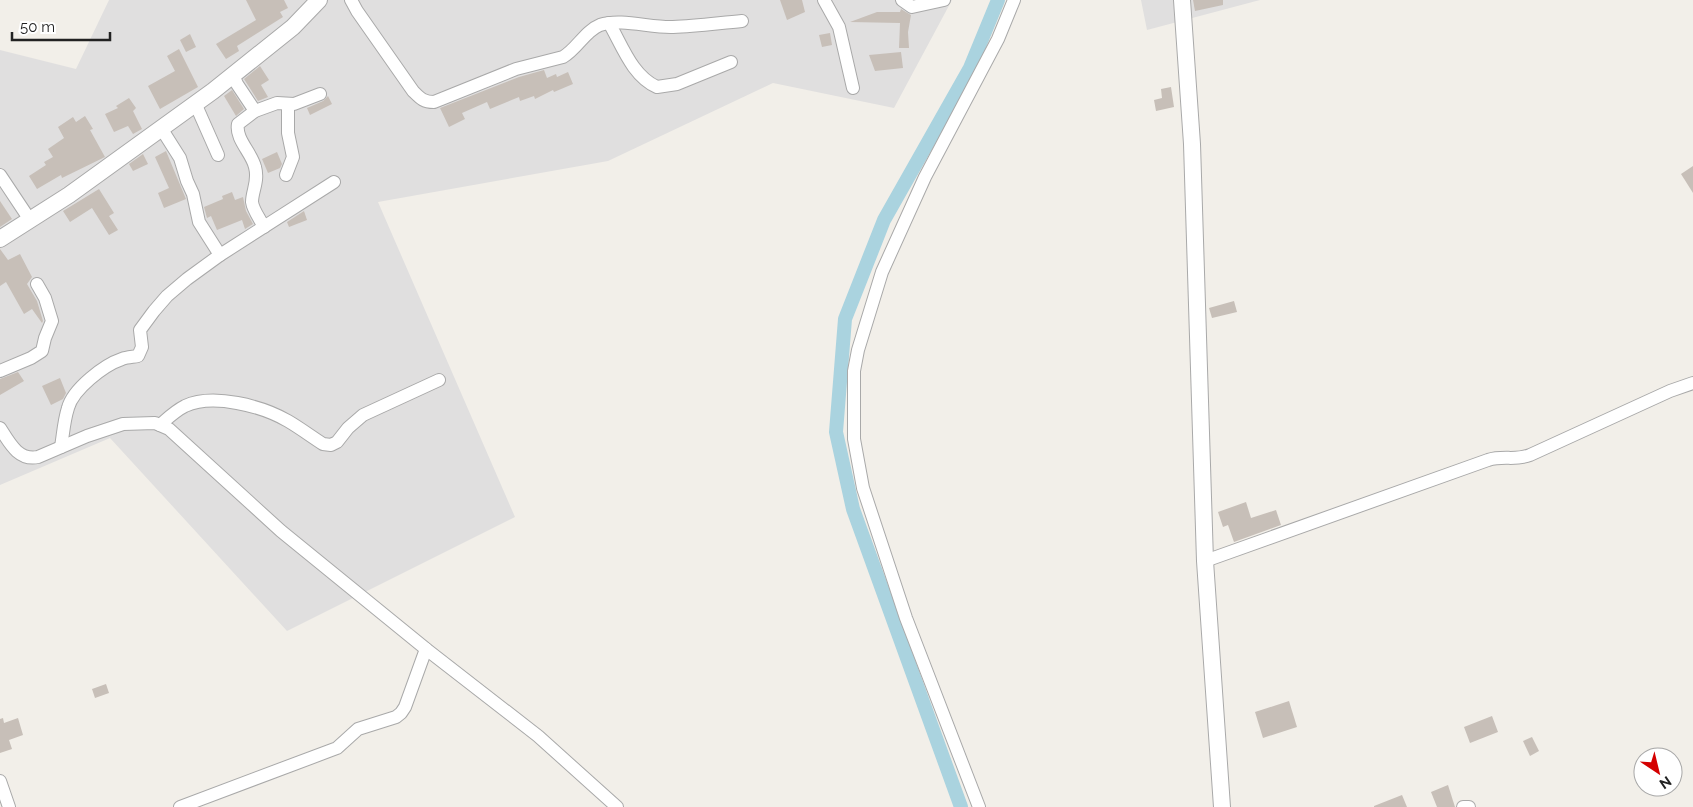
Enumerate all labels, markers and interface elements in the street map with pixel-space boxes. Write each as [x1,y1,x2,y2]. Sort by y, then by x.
scale bar [12,10,110,42]
text: 50 m [20,18,55,36]
north arrow [1633,747,1683,797]
text: N [1656,773,1674,792]

